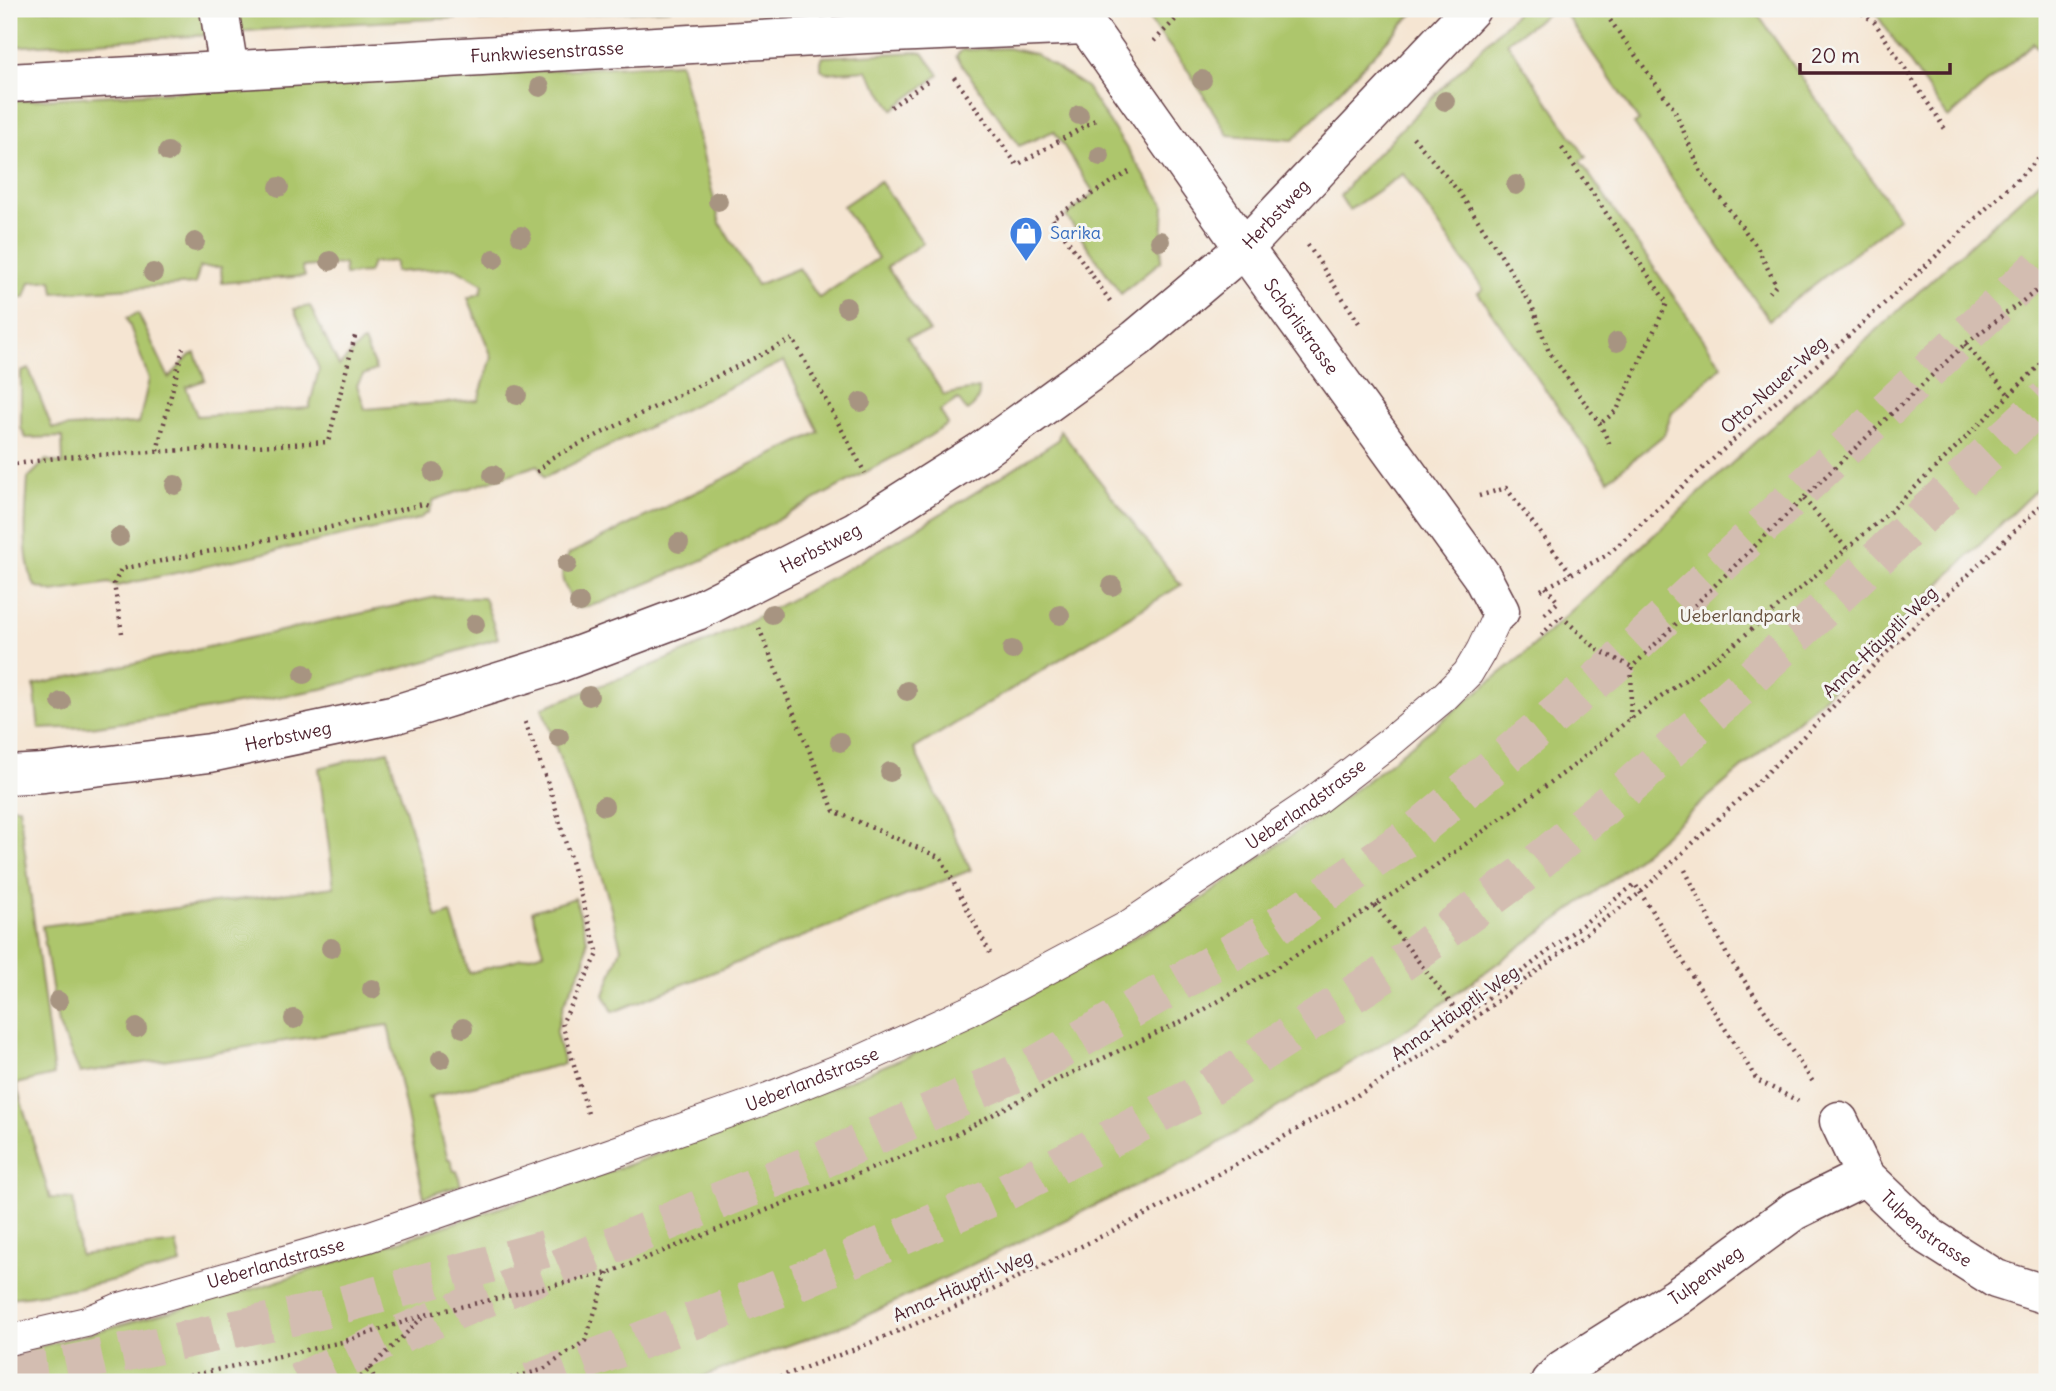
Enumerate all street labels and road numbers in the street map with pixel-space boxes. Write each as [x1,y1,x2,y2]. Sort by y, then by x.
street label: Funkwiesenstrasse [470,36,624,68]
street label: Herbstweg [1237,174,1314,254]
street label: Schörlistrasse [1259,274,1344,379]
street label: Otto-Nauer-Weg [1716,331,1832,438]
street label: Herbstweg [776,518,865,578]
street label: Anna-Häuptli-Weg [1817,581,1942,702]
street label: Herbstweg [243,716,333,756]
street label: Ueberlandstrasse [1241,753,1370,855]
street label: Anna-Häuptli-Weg [1386,960,1523,1065]
street label: Ueberlandstrasse [742,1042,882,1117]
street label: Tulpenstrasse [1876,1185,1976,1272]
street label: Ueberlandstrasse [204,1232,347,1294]
street label: Tulpenweg [1664,1240,1747,1310]
street label: Anna-Häuptli-Weg [889,1244,1036,1327]

